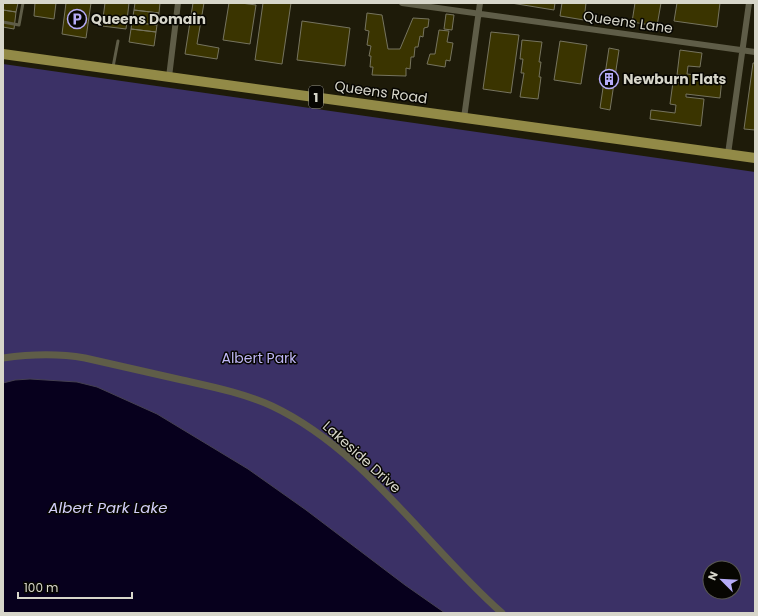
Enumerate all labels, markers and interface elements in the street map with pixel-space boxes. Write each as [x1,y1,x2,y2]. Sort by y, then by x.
street label: Queens Lane [582,6,675,38]
parking icon: Queens Domain [66,8,88,30]
place label: Queens Domain [91,9,206,29]
building icon: Newburn Flats [598,68,620,90]
place label: Newburn Flats [623,69,727,89]
street label: Queens Road [333,76,429,108]
road number: 1 [309,86,323,108]
park label: Albert Park [221,348,297,368]
street label: Lakeside Drive [318,416,406,498]
water label: Albert Park Lake [47,497,168,518]
north arrow [702,560,742,600]
text: N [704,569,722,583]
scale bar [18,574,132,600]
text: 100 m [24,579,58,596]

